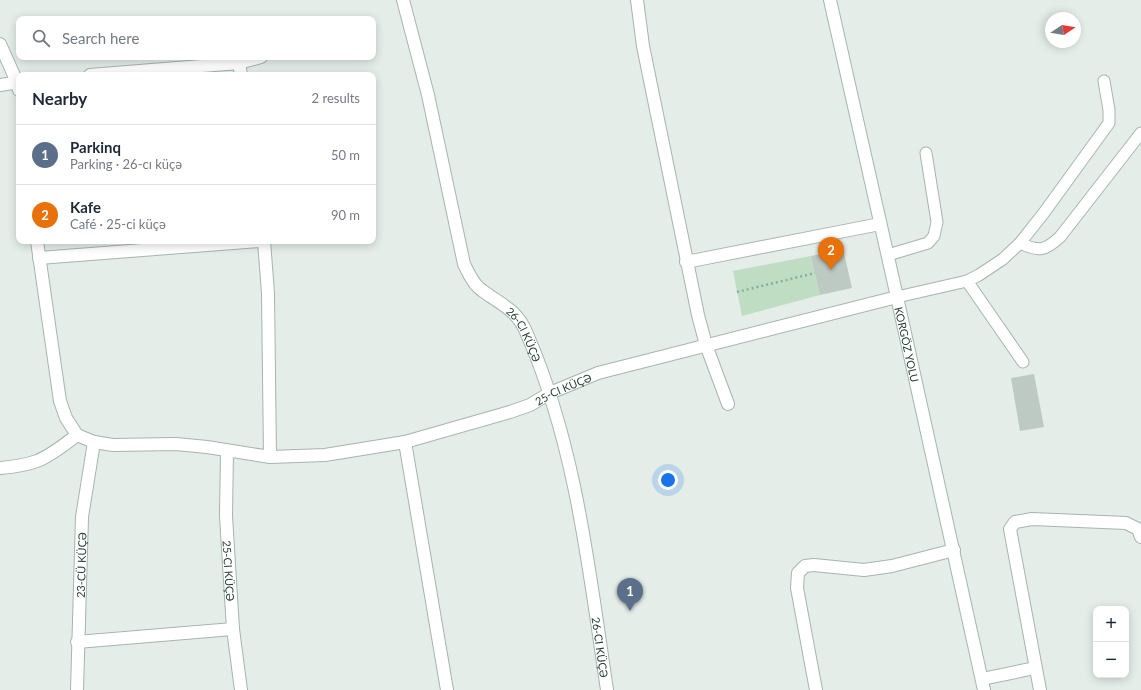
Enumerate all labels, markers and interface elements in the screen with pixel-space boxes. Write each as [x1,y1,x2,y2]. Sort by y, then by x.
north arrow [1045,12,1081,48]
search box [16,16,376,60]
icon: search [30,27,52,49]
text: Search here [62,29,139,47]
text: Nearby [32,88,87,109]
text: 2 results [312,90,360,106]
text: Parkinq [70,138,121,156]
text: 1 [41,147,49,163]
text: 50 m [331,147,360,163]
text: Parking · 26-cı küçə [70,156,182,172]
text: Kafe [70,198,101,216]
text: 2 [41,207,49,223]
text: 90 m [331,207,360,223]
text: Café · 25-ci küçə [70,216,166,232]
pin: 2 [818,237,844,270]
street label: 26-CI KÜÇƏ [504,304,544,363]
street label: KORGÖZ YOLU [893,305,922,383]
street label: 25-CI KÜÇƏ [532,370,593,407]
your location [658,470,678,490]
street label: 23-CÜ KÜÇƏ [73,532,88,598]
street label: 25-CI KÜÇƏ [221,540,238,602]
pin: 1 [617,578,643,611]
map controls [1093,606,1129,678]
button: + [1093,606,1129,642]
street label: 26-CI KÜÇƏ [590,616,612,678]
button: − [1093,642,1129,678]

